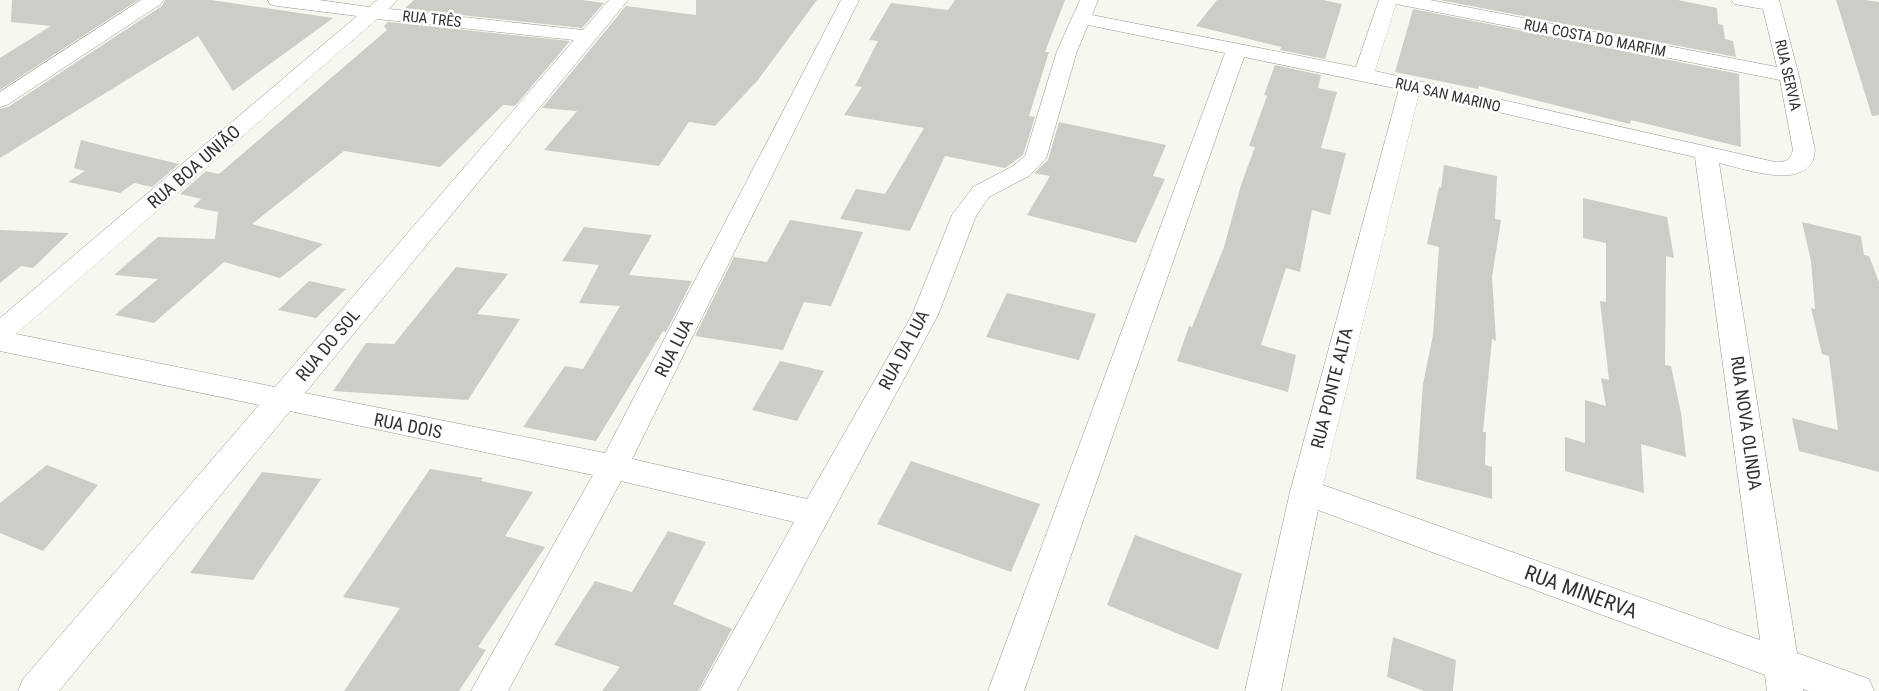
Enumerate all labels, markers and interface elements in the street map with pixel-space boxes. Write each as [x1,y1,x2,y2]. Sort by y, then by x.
street label: RUA TRÊS [402,7,463,31]
street label: RUA COSTA DO MARFIM [1522,15,1668,61]
street label: RUA SERVIA [1771,38,1805,113]
street label: RUA SAN MARINO [1394,74,1502,116]
street label: RUA BOA UNIÃO [143,121,244,213]
street label: RUA DO SOL [291,304,364,385]
street label: RUA DA LUA [874,306,934,393]
street label: RUA LUA [650,315,697,380]
street label: RUA PONTE ALTA [1306,325,1357,450]
street label: RUA NOVA OLINDA [1727,355,1766,492]
street label: RUA DOIS [372,409,444,442]
street label: RUA MINERVA [1521,560,1641,624]

